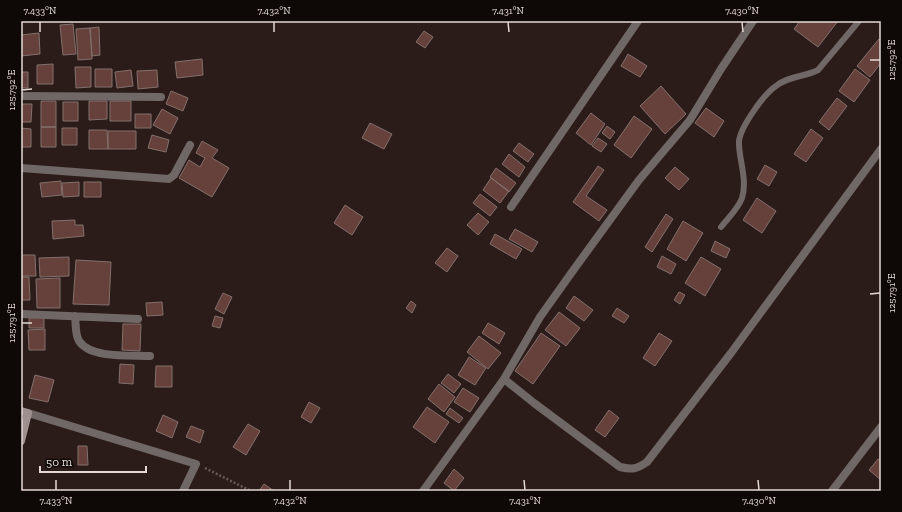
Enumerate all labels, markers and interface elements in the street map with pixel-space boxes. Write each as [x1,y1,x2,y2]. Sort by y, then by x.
text: 7.433°N [24,5,57,17]
text: 7.432°N [257,5,291,17]
text: 7.431°N [492,5,524,17]
text: 7.430°N [725,5,759,17]
text: 125.792°E [886,40,898,80]
text: 125.792°E [6,70,18,110]
text: 125.791°E [886,273,898,313]
text: 125.791°E [6,303,18,343]
scale bar [40,448,146,474]
text: 50 m [46,455,73,469]
text: 7.433°N [40,495,73,507]
text: 7.432°N [273,495,307,507]
text: 7.431°N [509,495,541,507]
text: 7.430°N [742,495,776,507]

